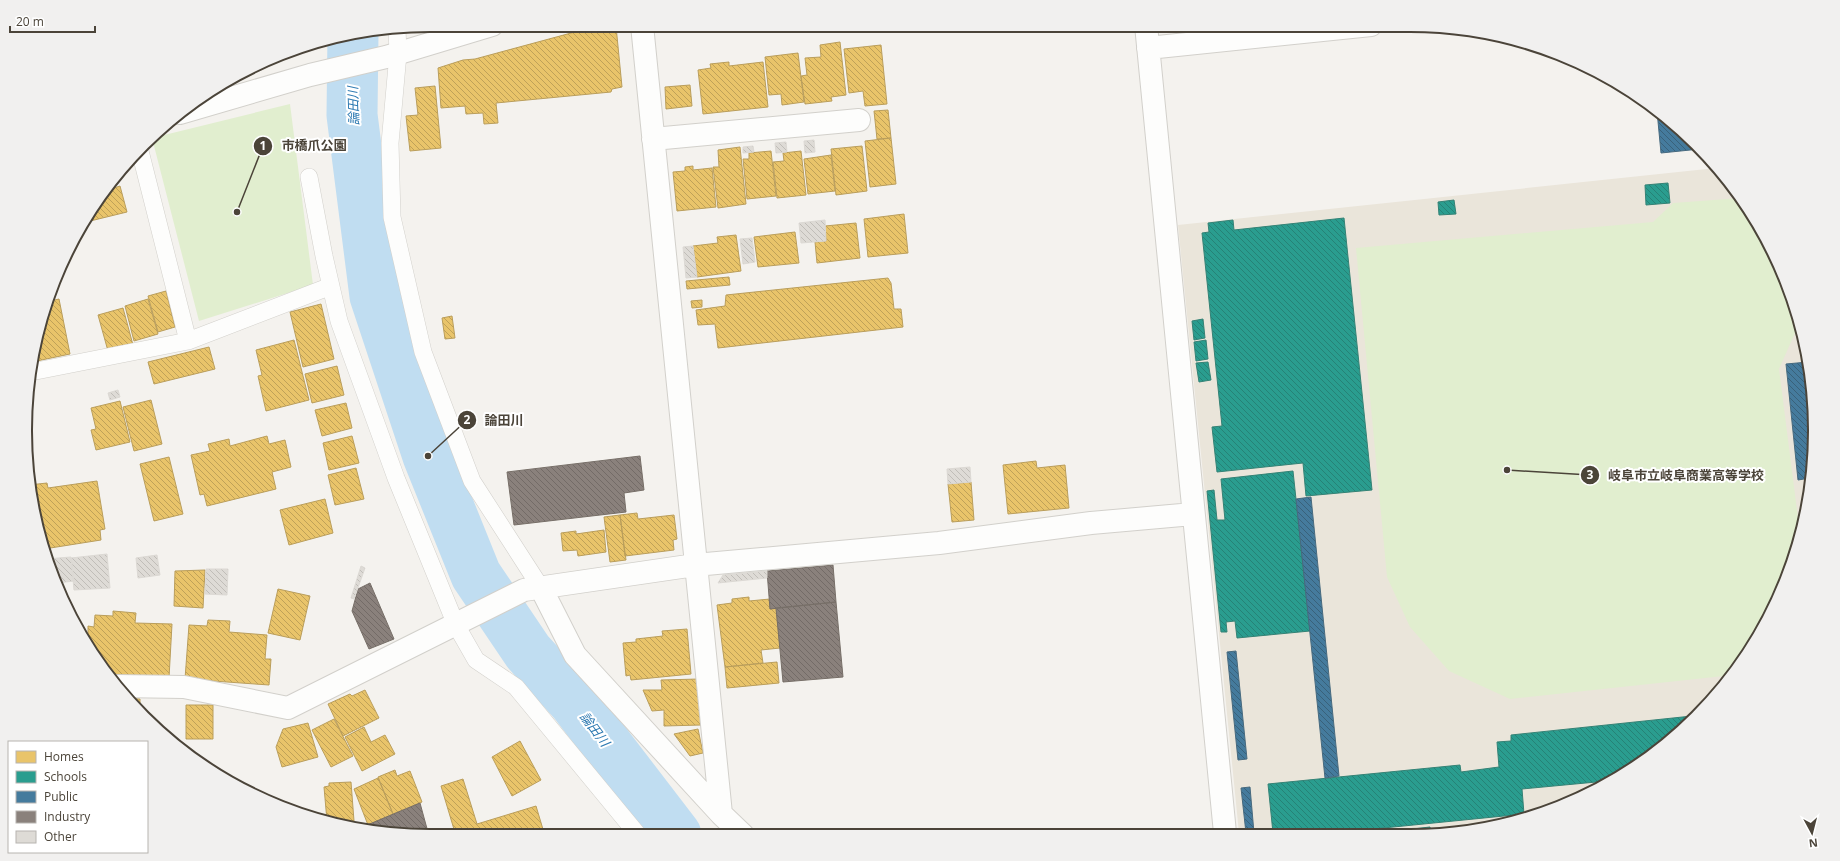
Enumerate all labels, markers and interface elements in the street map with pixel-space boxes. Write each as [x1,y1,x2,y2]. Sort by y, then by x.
scale bar [10,8,95,34]
text: 20 m [16,13,44,30]
water label: 論田川 [343,84,363,126]
callout: 市橋爪公園 [253,133,354,158]
text: 市橋爪公園 [281,136,347,154]
text: 1 [260,137,266,154]
callout: 論田川 [457,407,532,432]
text: 2 [464,411,471,428]
text: 論田川 [484,411,524,429]
callout: 岐阜市立岐阜商業高等学校 [1580,463,1772,488]
text: 3 [1587,466,1594,483]
text: 岐阜市立岐阜商業高等学校 [1608,466,1764,484]
water label: 論田川 [576,708,615,752]
legend [8,741,148,853]
text: Homes [44,748,84,765]
text: Schools [44,768,87,785]
text: Public [44,788,78,805]
text: Industry [44,808,91,825]
north arrow [1792,813,1832,853]
text: Other [44,828,77,845]
text: N [1808,835,1819,851]

